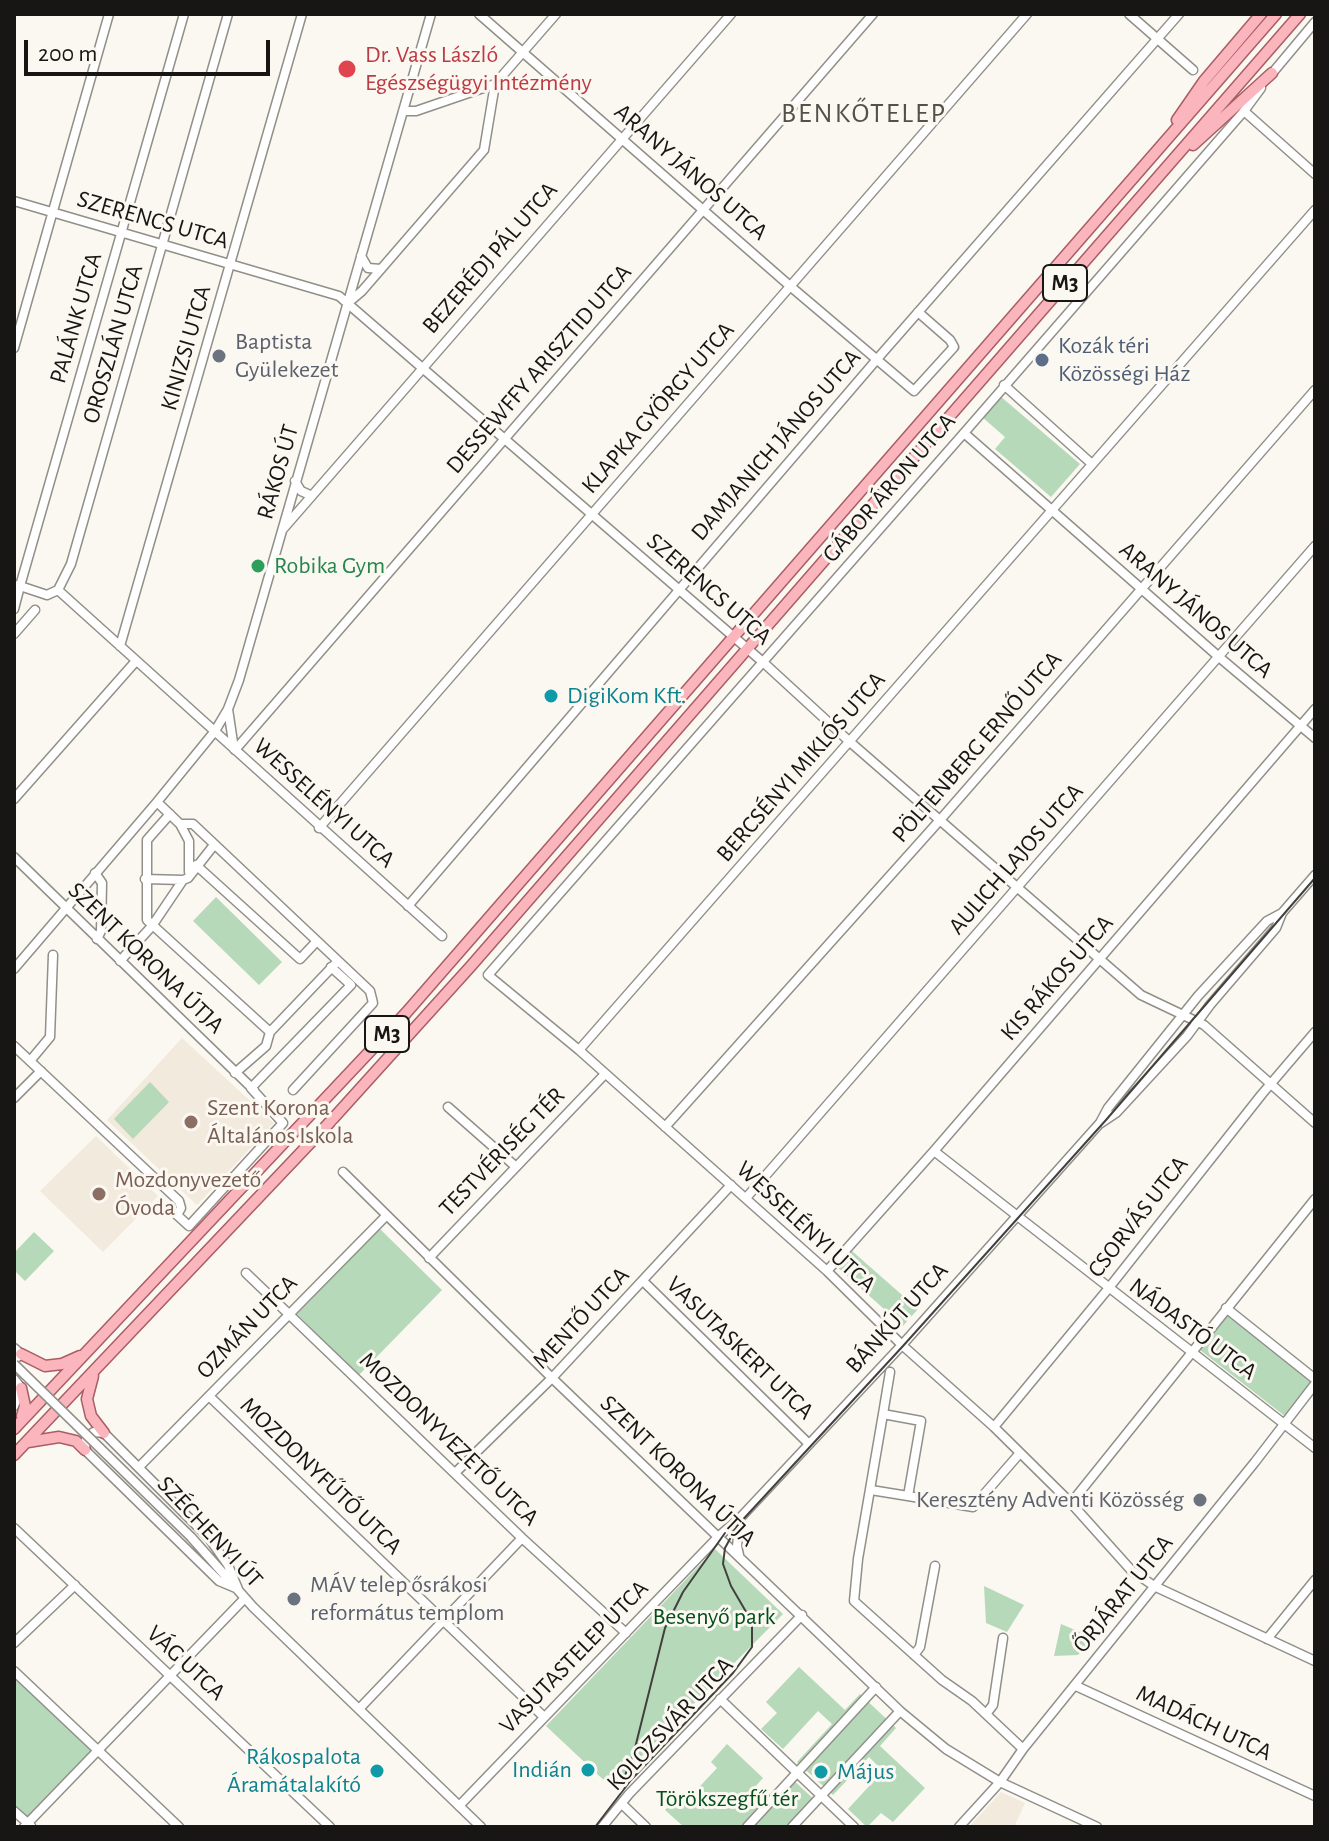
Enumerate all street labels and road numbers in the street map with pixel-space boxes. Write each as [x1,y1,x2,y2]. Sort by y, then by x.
street label: ARANY JÁNOS UTCA [608,97,774,247]
street label: BEZERÉDJ PÁL UTCA [416,176,564,340]
street label: SZERENCS UTCA [74,185,232,255]
street label: PALÁNK UTCA [44,249,108,387]
street label: DESSEWFFY ARISZTID UTCA [440,258,638,480]
street label: OROSZLÁN UTCA [77,261,149,427]
road number: M3 [1043,265,1087,301]
street label: KINIZSI UTCA [154,282,218,414]
street label: KLAPKA GYÖRGY UTCA [576,316,740,500]
street label: DAMJANICH JÁNOS UTCA [685,343,867,547]
street label: GÁBOR ÁRON UTCA [816,407,962,569]
street label: RÁKOS ÚT [251,421,305,523]
street label: SZERENCS UTCA [641,527,777,651]
street label: ARANY JÁNOS UTCA [1113,535,1279,685]
street label: PÖLTENBERG ERNŐ UTCA [886,645,1068,849]
street label: BERCSÉNYI MIKLÓS UTCA [711,666,891,868]
street label: WESSELÉNYI UTCA [247,732,401,874]
street label: AULICH LAJOS UTCA [942,777,1090,941]
street label: SZENT KORONA ÚTJA [62,876,230,1040]
street label: KIS RÁKOS UTCA [995,909,1119,1047]
road number: M3 [365,1016,409,1052]
street label: TESTVÉRISÉG TÉR [433,1081,571,1223]
street label: CSORVÁS UTCA [1082,1151,1194,1283]
street label: WESSELÉNYI UTCA [730,1155,882,1299]
street label: BÁNKÚT UTCA [840,1257,954,1379]
street label: MENTŐ UTCA [527,1261,635,1375]
street label: OZMÁN UTCA [190,1269,304,1385]
street label: VASUTASKERT UTCA [660,1270,820,1426]
street label: NÁDASTÓ UTCA [1123,1272,1263,1386]
street label: MOZDONYVEZETŐ UTCA [353,1346,545,1532]
street label: SZENT KORONA ÚTJA [594,1389,762,1553]
street label: MOZDONYFŰTŐ UTCA [234,1391,408,1561]
street label: SZÉCHENYI ÚT [151,1470,269,1594]
street label: ŐRJÁRAT UTCA [1067,1529,1179,1659]
street label: VASUTASTELEP UTCA [493,1574,655,1740]
street label: VÁG UTCA [141,1619,231,1707]
street label: KOLOZSVÁR UTCA [601,1651,739,1797]
street label: MADÁCH UTCA [1132,1679,1276,1767]

